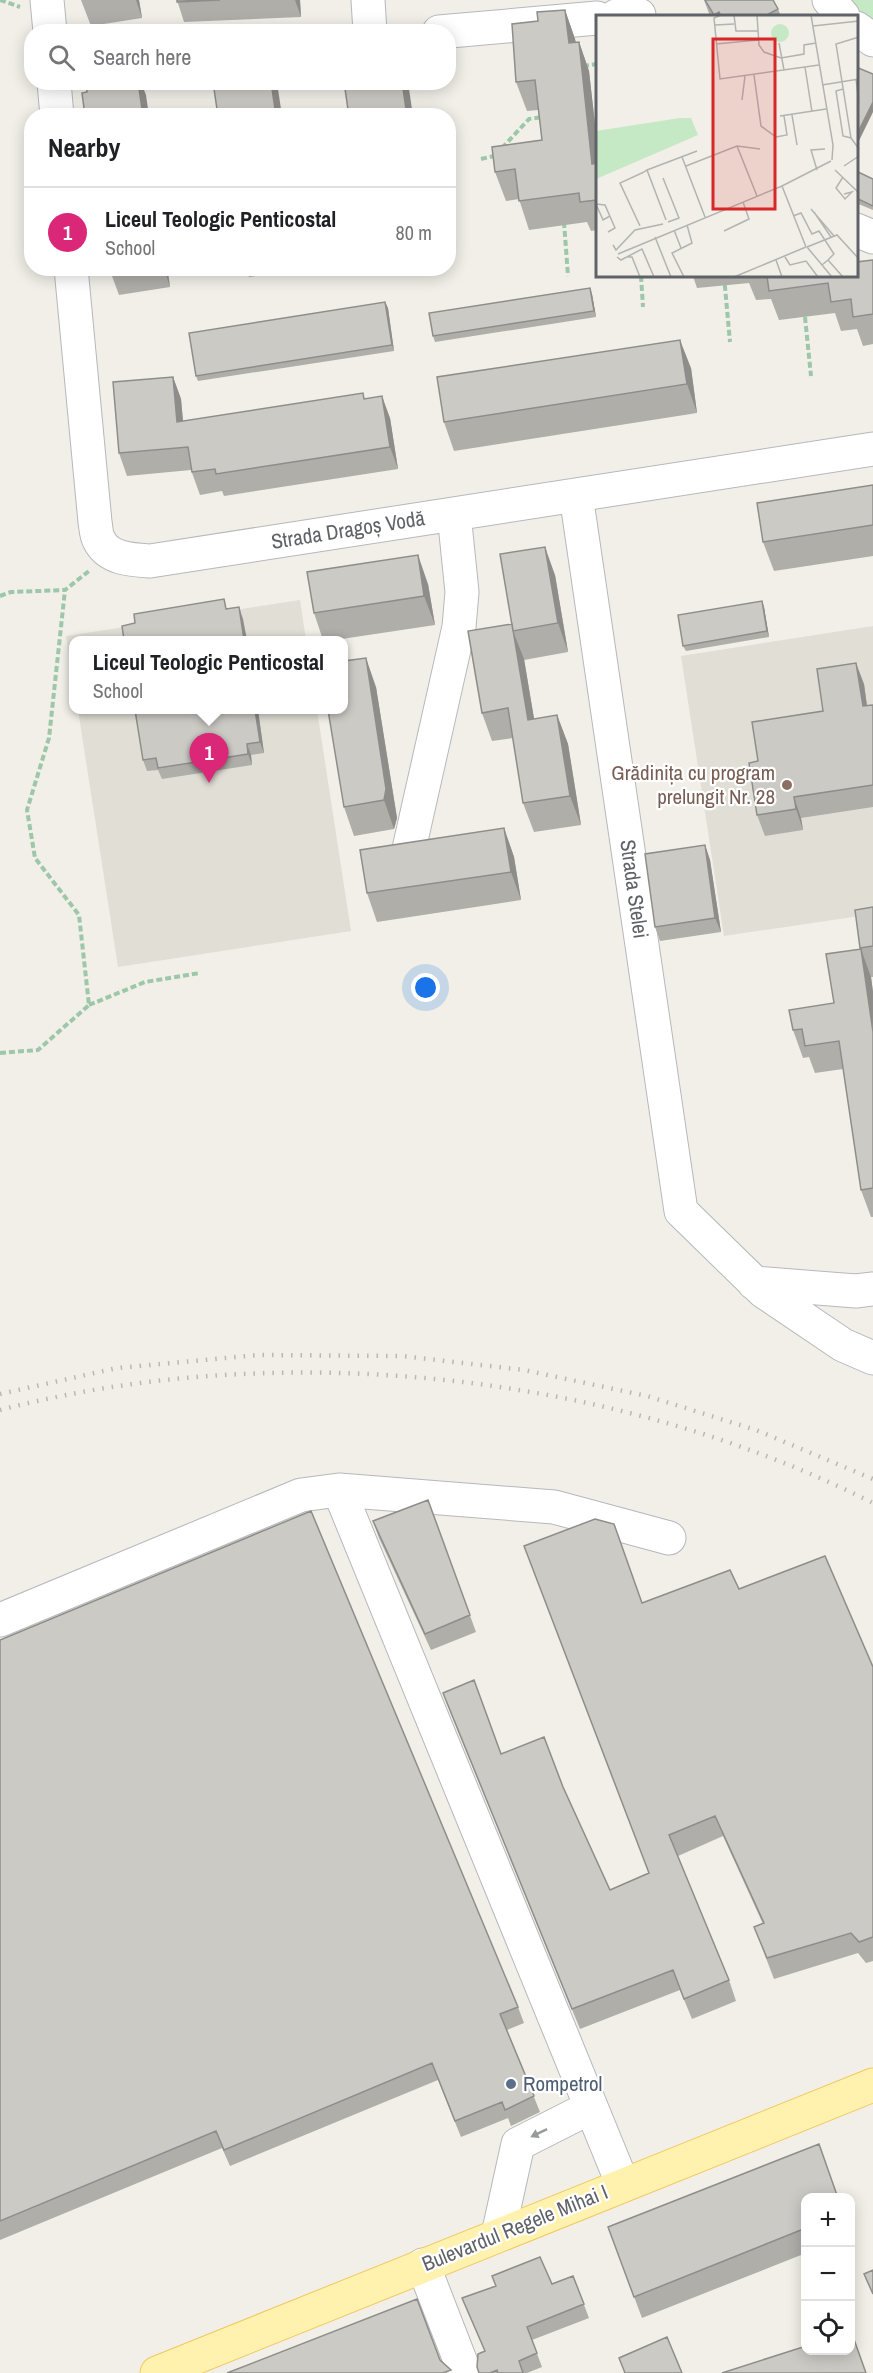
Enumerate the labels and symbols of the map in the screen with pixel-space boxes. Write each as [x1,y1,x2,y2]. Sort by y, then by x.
inset map [596,15,858,278]
street label: Strada Dragoș Vodă [269,503,427,556]
pin: 1 [190,734,228,783]
place label: Grădinița cu program prelungit Nr. 28 [611,758,775,811]
marker: Grădinița cu program prelungit Nr. 28 [780,778,794,792]
street label: Strada Stelei [613,838,656,940]
your location [411,973,440,1002]
place label: Rompetrol [523,2069,602,2098]
marker: Rompetrol [504,2077,518,2091]
one-way arrow [530,2128,548,2138]
street label: Bulevardul Regele Mihai I [418,2177,612,2278]

